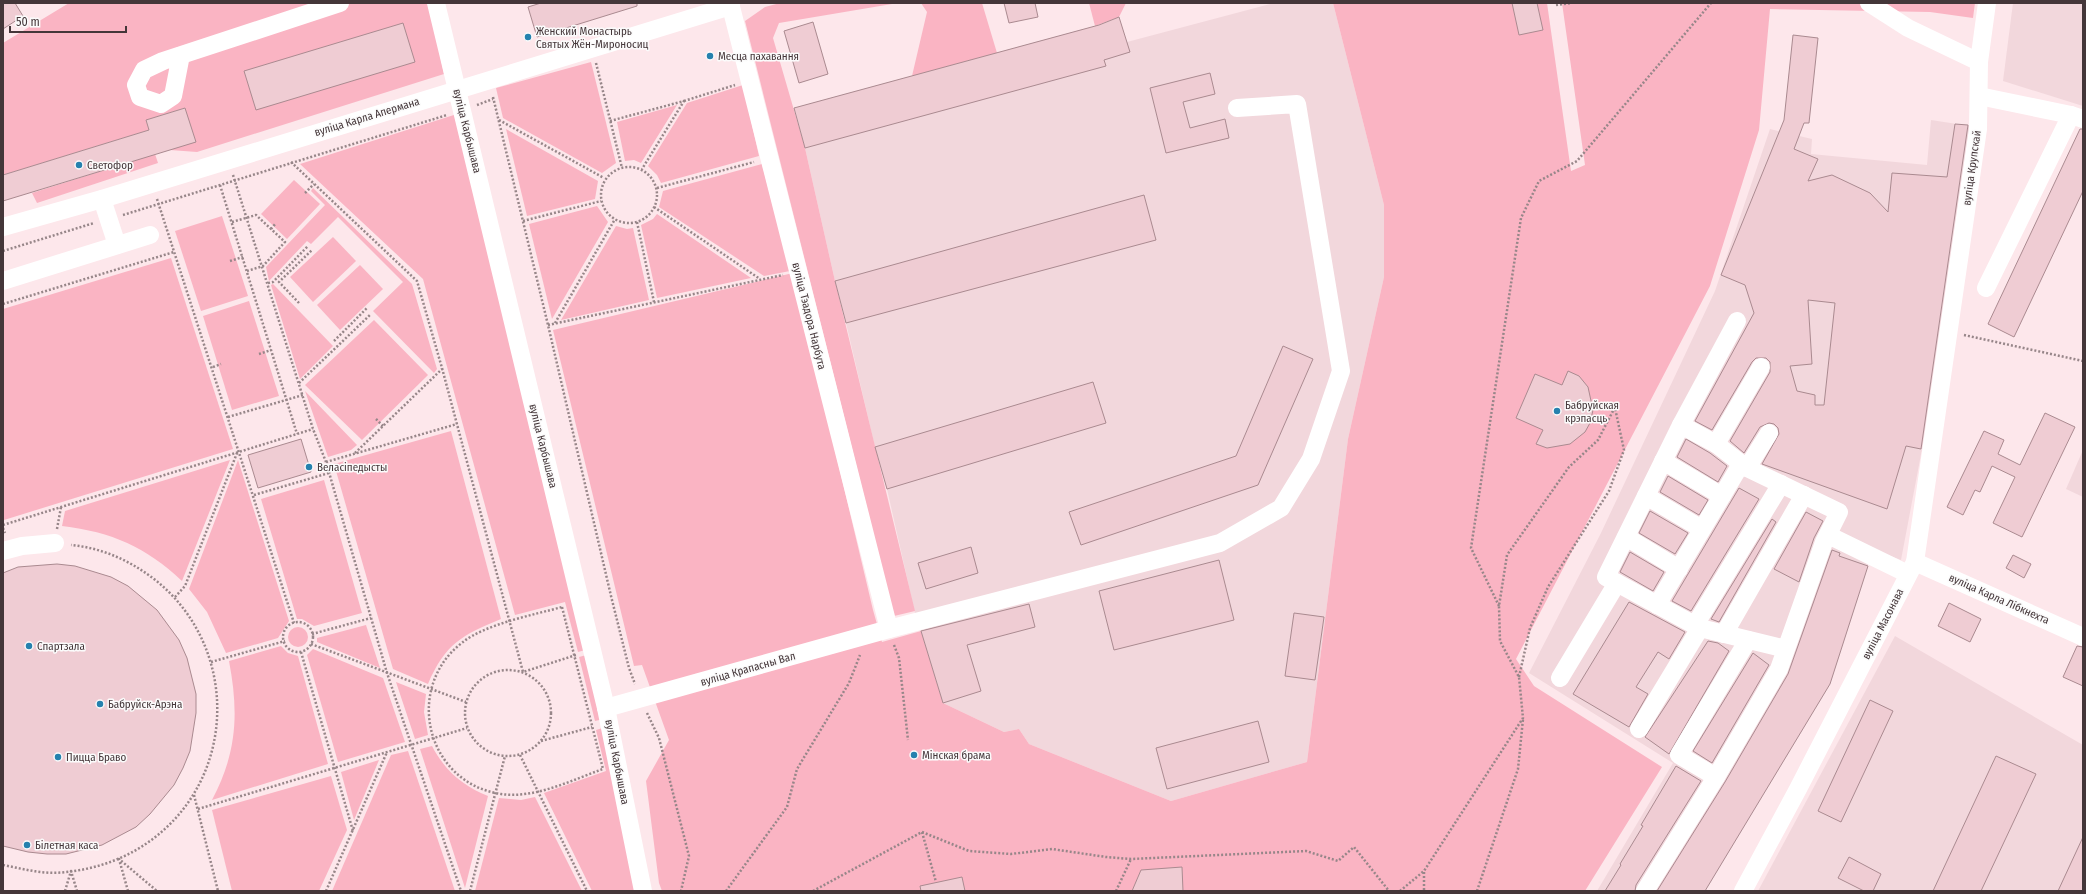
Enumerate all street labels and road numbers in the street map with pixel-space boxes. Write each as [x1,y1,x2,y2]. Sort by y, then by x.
street label: вуліца Карбышава [450,87,484,175]
street label: вуліца Карла Апермана [313,95,421,139]
street label: вуліца Крупскай [1960,129,1984,206]
street label: вуліца Тэадора Нарбута [789,261,829,371]
street label: вуліца Карбышава [526,402,560,490]
street label: вуліца Карла Лібкнехта [1947,571,2051,627]
street label: вуліца Масонава [1860,586,1906,662]
street label: вуліца Крапасны Вал [699,649,797,689]
street label: вуліца Карбышава [602,718,632,806]

